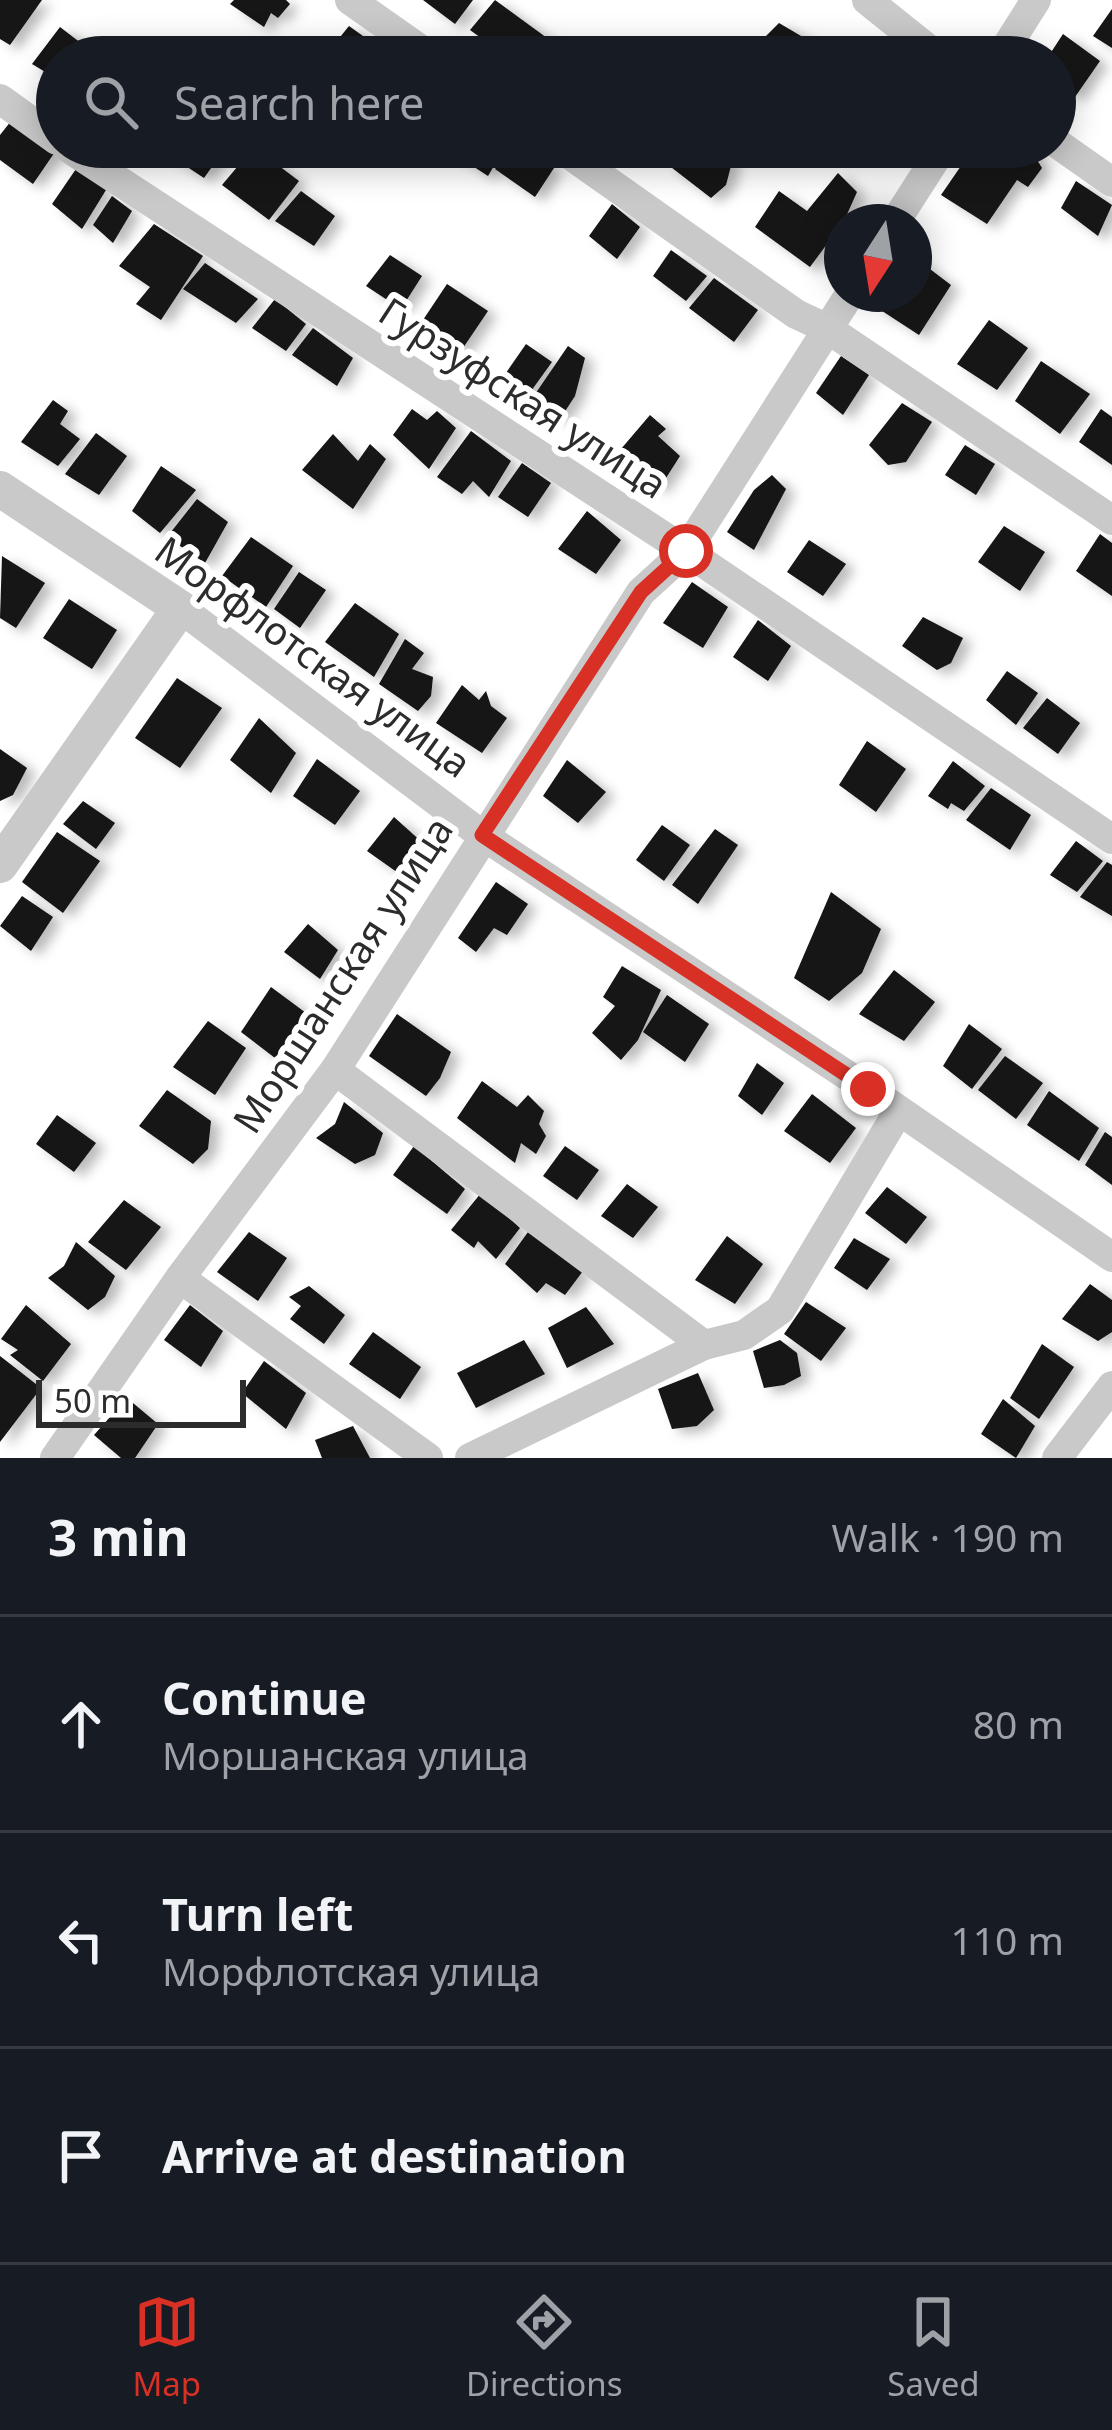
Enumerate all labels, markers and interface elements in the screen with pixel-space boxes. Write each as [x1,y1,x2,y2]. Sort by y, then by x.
search box [36,36,1076,168]
icon: search [78,69,144,135]
text: Search here [174,72,424,133]
north arrow [824,204,932,312]
street label: Гурзуфская улица [370,284,678,510]
street label: Морфлотская улица [145,523,483,788]
route start [659,524,713,578]
street label: Моршанская улица [220,806,464,1142]
route end [841,1062,895,1116]
scale bar [36,1374,246,1427]
text: 50 m [54,1378,131,1423]
text: 3 min [48,1501,189,1571]
text: Walk · 190 m [831,1510,1064,1563]
text: Continue [162,1667,367,1728]
icon: ahead [48,1691,114,1757]
text: 80 m [973,1697,1064,1750]
text: Моршанская улица [162,1728,529,1781]
text: Turn left [162,1883,353,1944]
icon: left [48,1907,114,1973]
text: 110 m [950,1913,1064,1966]
text: Морфлотская улица [162,1944,540,1997]
icon: arrive [48,2123,114,2189]
text: Arrive at destination [162,2125,627,2186]
tab: Map [132,2289,201,2406]
tab: Directions [466,2289,623,2406]
tab: Saved [887,2289,980,2406]

